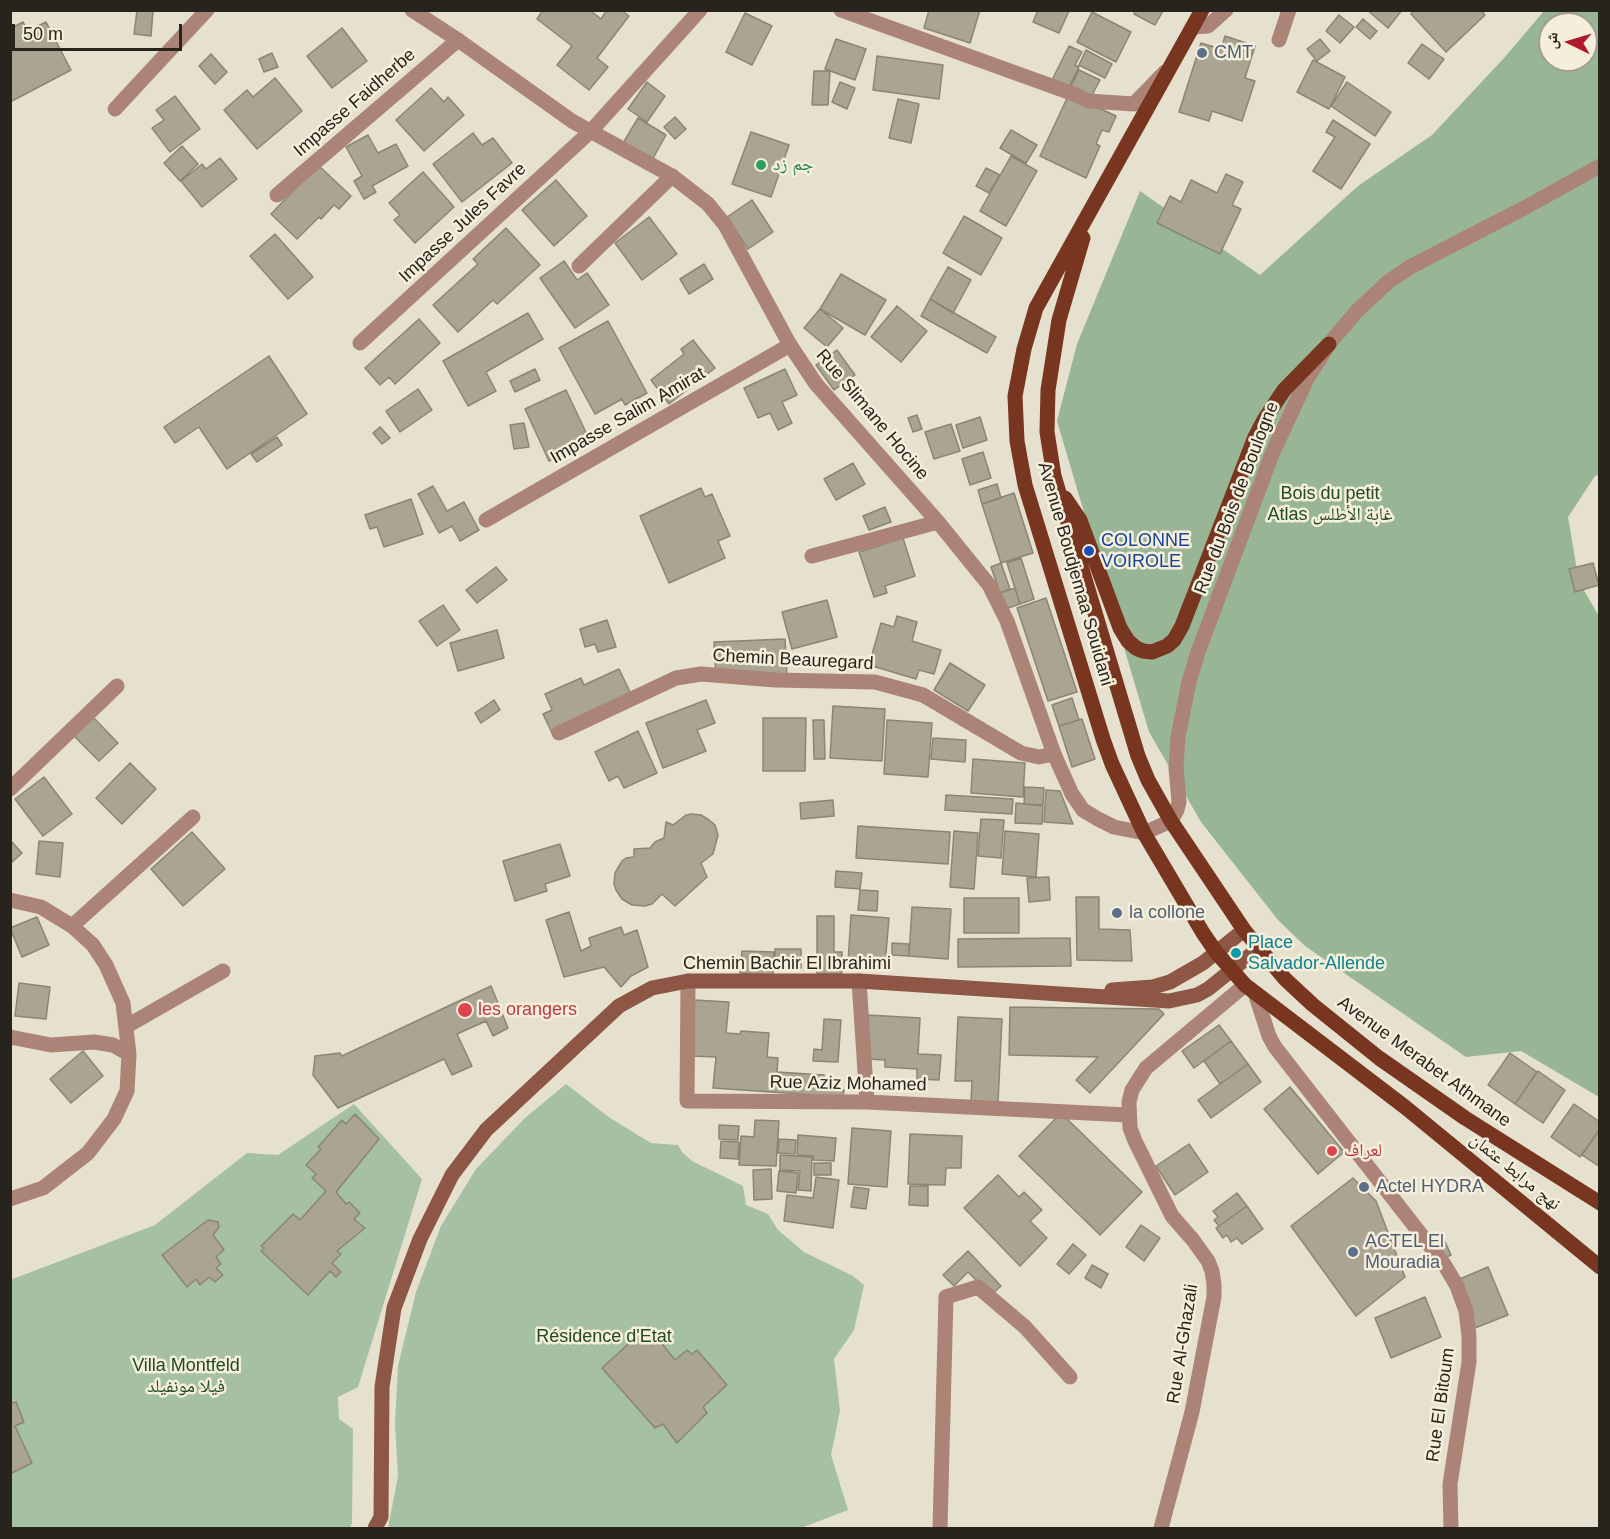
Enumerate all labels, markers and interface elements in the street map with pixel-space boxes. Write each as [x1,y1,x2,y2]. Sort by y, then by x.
scale bar [15,12,184,50]
north arrow [1538,12,1598,72]
text: 50 m [23,24,63,44]
text: ش [1542,31,1561,50]
place label: CMT [1214,42,1253,64]
street label: Impasse Faidherbe [290,44,420,162]
marker: CMT [1195,46,1209,60]
place label: جم زد [773,154,813,176]
street label: Impasse Jules Favre [395,158,531,288]
marker: جم زد [754,158,768,172]
street label: Rue Slimane Hocine [811,345,933,485]
street label: Impasse Salim Amirat [547,363,709,469]
street label: Rue du Bois de Boulogne [1190,399,1284,597]
street label: Avenue Boudjemaa Souidani [1033,460,1117,688]
park label: Bois du petit Atlas غابة الأطلس [1268,483,1392,526]
place label: COLONNE VOIROLE [1101,530,1190,572]
marker: COLONNE VOIROLE [1082,544,1096,558]
street label: Chemin Beauregard [712,645,874,675]
place label: la collone [1129,902,1205,924]
marker: la collone [1110,906,1124,920]
place label: Place Salvador-Allende [1248,932,1385,974]
marker: Place Salvador-Allende [1229,946,1243,960]
street label: Chemin Bachir El Ibrahimi [683,953,891,975]
street label: Avenue Merabet Athmane [1333,992,1515,1132]
place label: les orangers [478,999,577,1021]
marker: les orangers [456,1001,474,1019]
street label: Rue Aziz Mohamed [769,1072,927,1096]
street label: نهج مرابط عثمان [1465,1129,1565,1215]
place label: لعراف [1344,1140,1382,1162]
marker: لعراف [1325,1144,1339,1158]
place label: Actel HYDRA [1376,1176,1484,1198]
marker: Actel HYDRA [1357,1180,1371,1194]
place label: ACTEL El Mouradia [1365,1231,1444,1274]
marker: ACTEL El Mouradia [1346,1245,1360,1259]
street label: Rue Al-Ghazali [1163,1283,1203,1405]
park label: Résidence d'Etat [536,1326,672,1348]
street label: Rue El Bitoum [1422,1347,1460,1463]
park label: Villa Montfeld فيلا مونفيلد [132,1355,240,1398]

